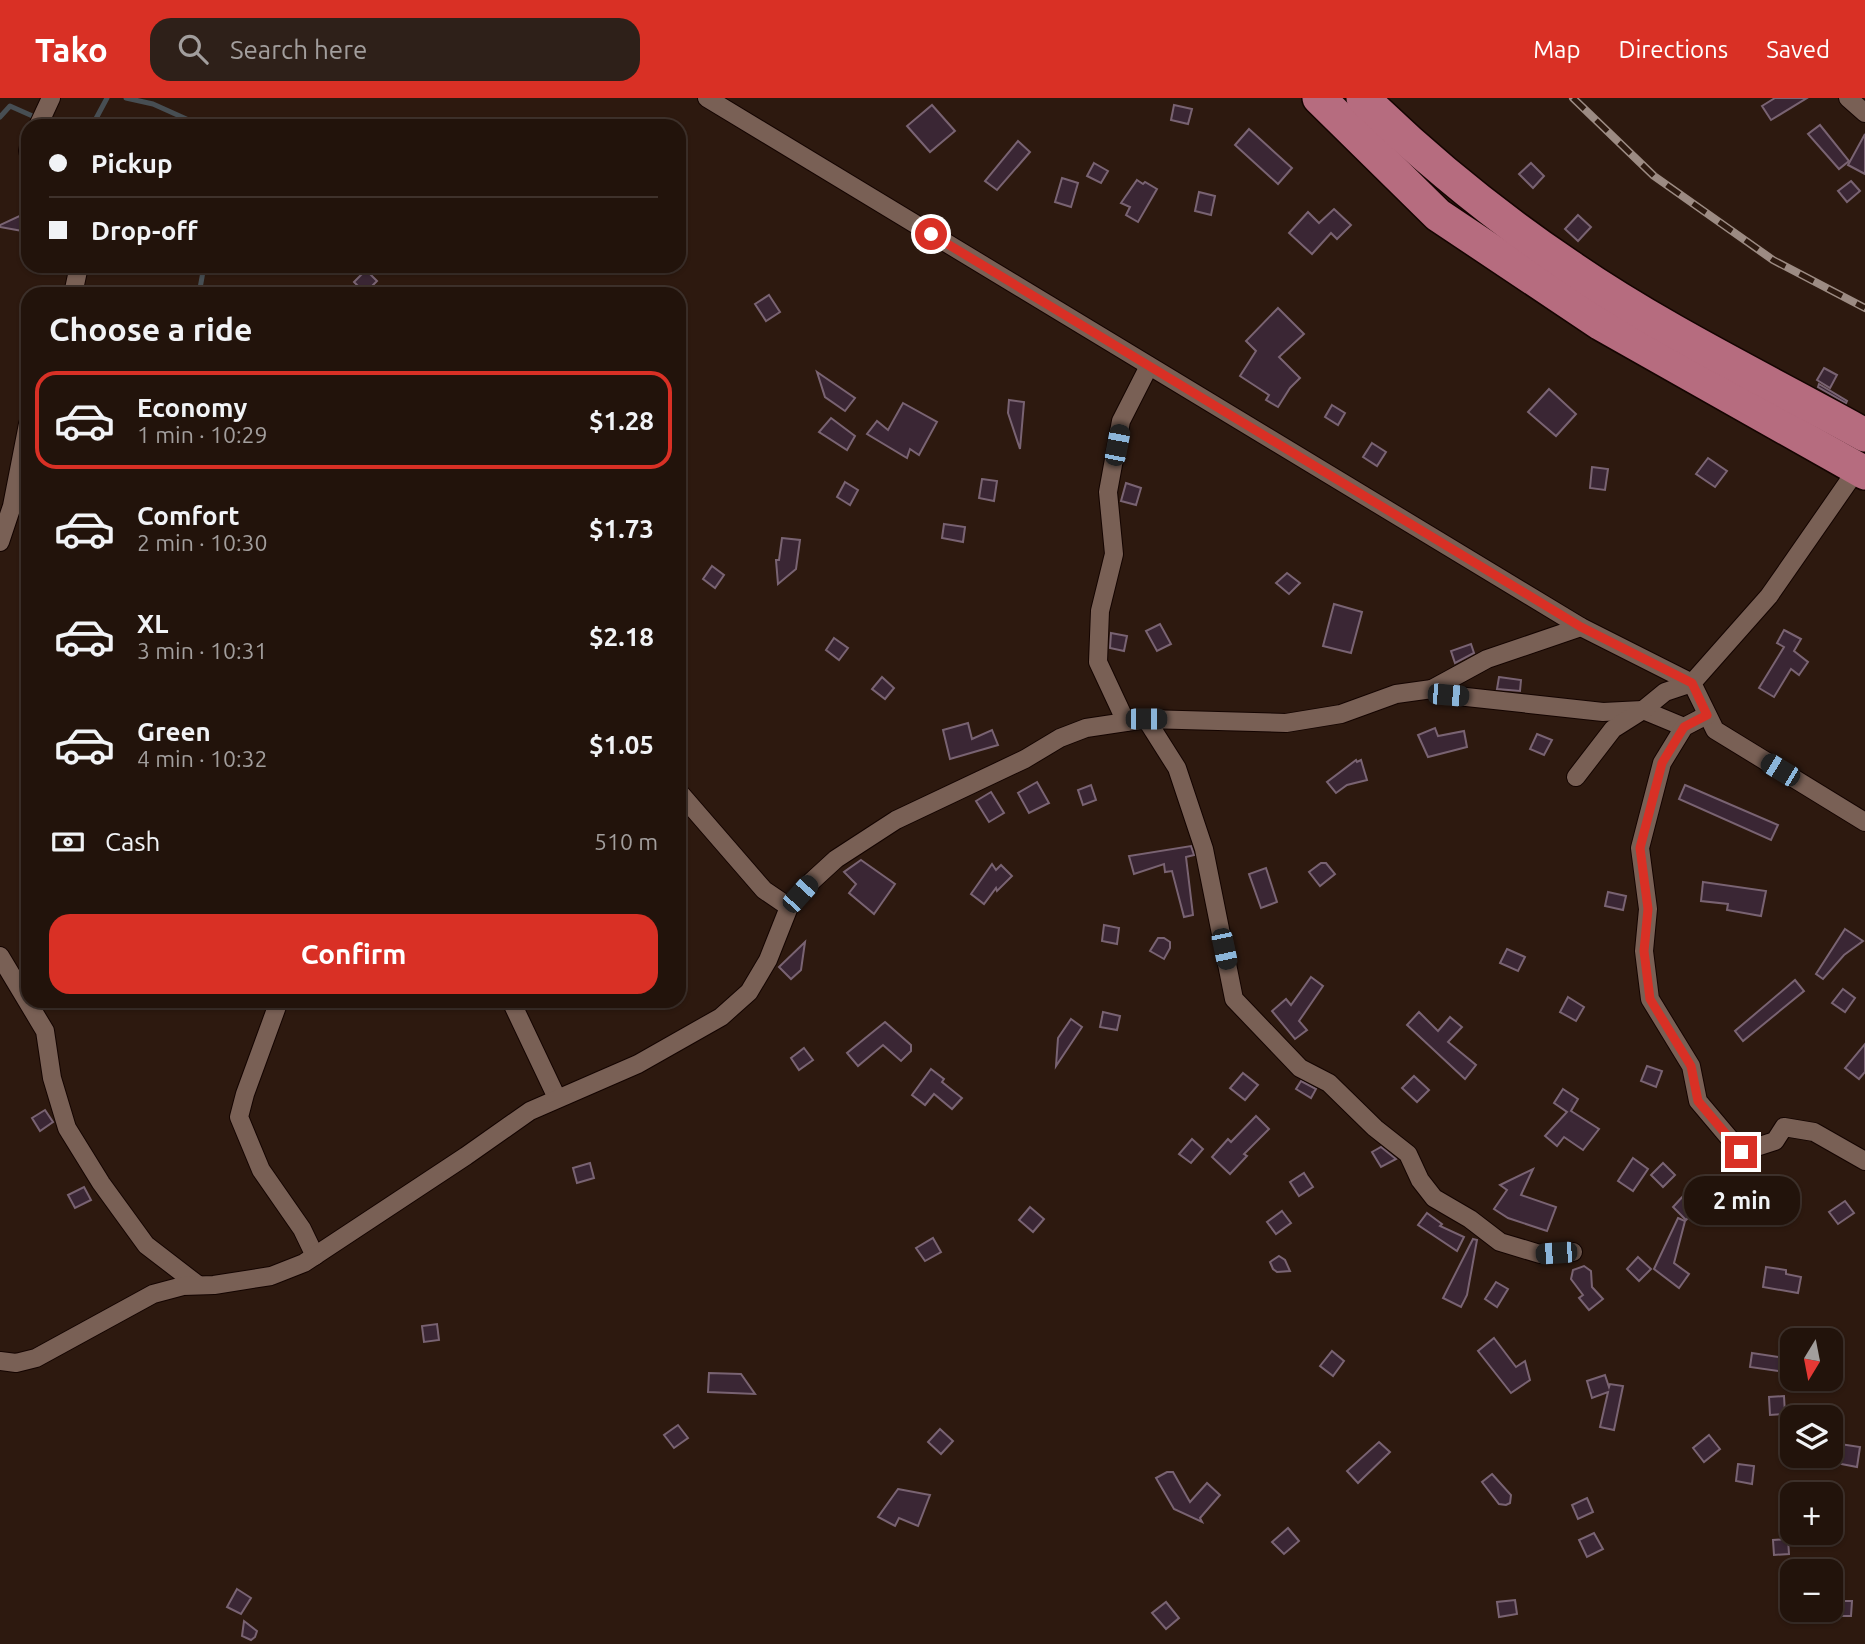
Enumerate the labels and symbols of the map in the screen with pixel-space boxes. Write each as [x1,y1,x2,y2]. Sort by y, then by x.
route start [915,218,947,250]
car [1103,422,1132,468]
car [1427,683,1470,707]
car [1126,709,1168,730]
car [1757,750,1804,790]
car [779,871,822,917]
car [1210,926,1239,972]
route end [1725,1136,1757,1168]
callout: 2 min [1683,1176,1799,1226]
car [1535,1241,1578,1265]
north arrow [1780,1328,1843,1391]

